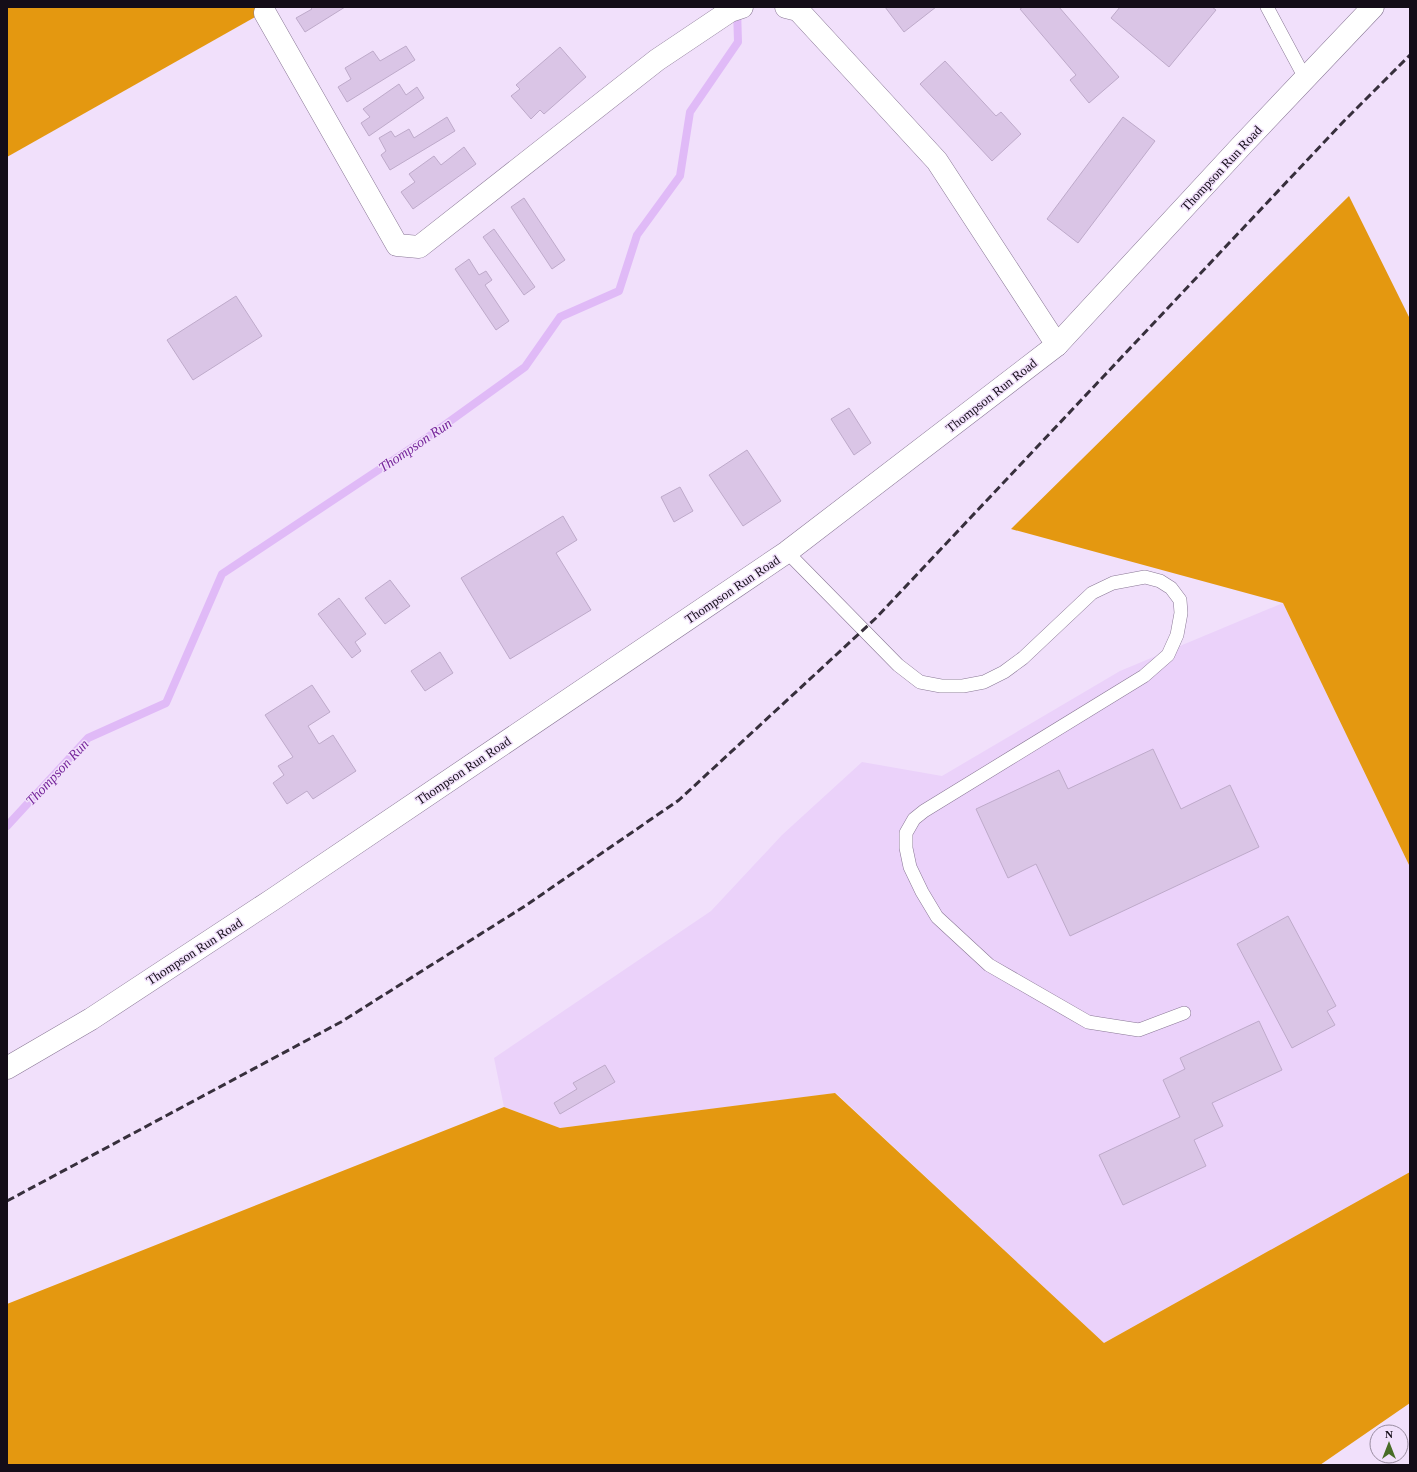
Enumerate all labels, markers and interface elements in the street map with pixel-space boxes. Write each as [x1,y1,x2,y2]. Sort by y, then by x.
street label: Thompson Run Road [1178,122,1265,214]
street label: Thompson Run Road [943,355,1040,436]
water label: Thompson Run [376,416,454,475]
street label: Thompson Run Road [682,552,783,627]
street label: Thompson Run Road [413,733,514,808]
water label: Thompson Run [23,736,92,808]
street label: Thompson Run Road [144,915,245,988]
north arrow [1369,1424,1409,1464]
text: N [1385,1428,1393,1440]

